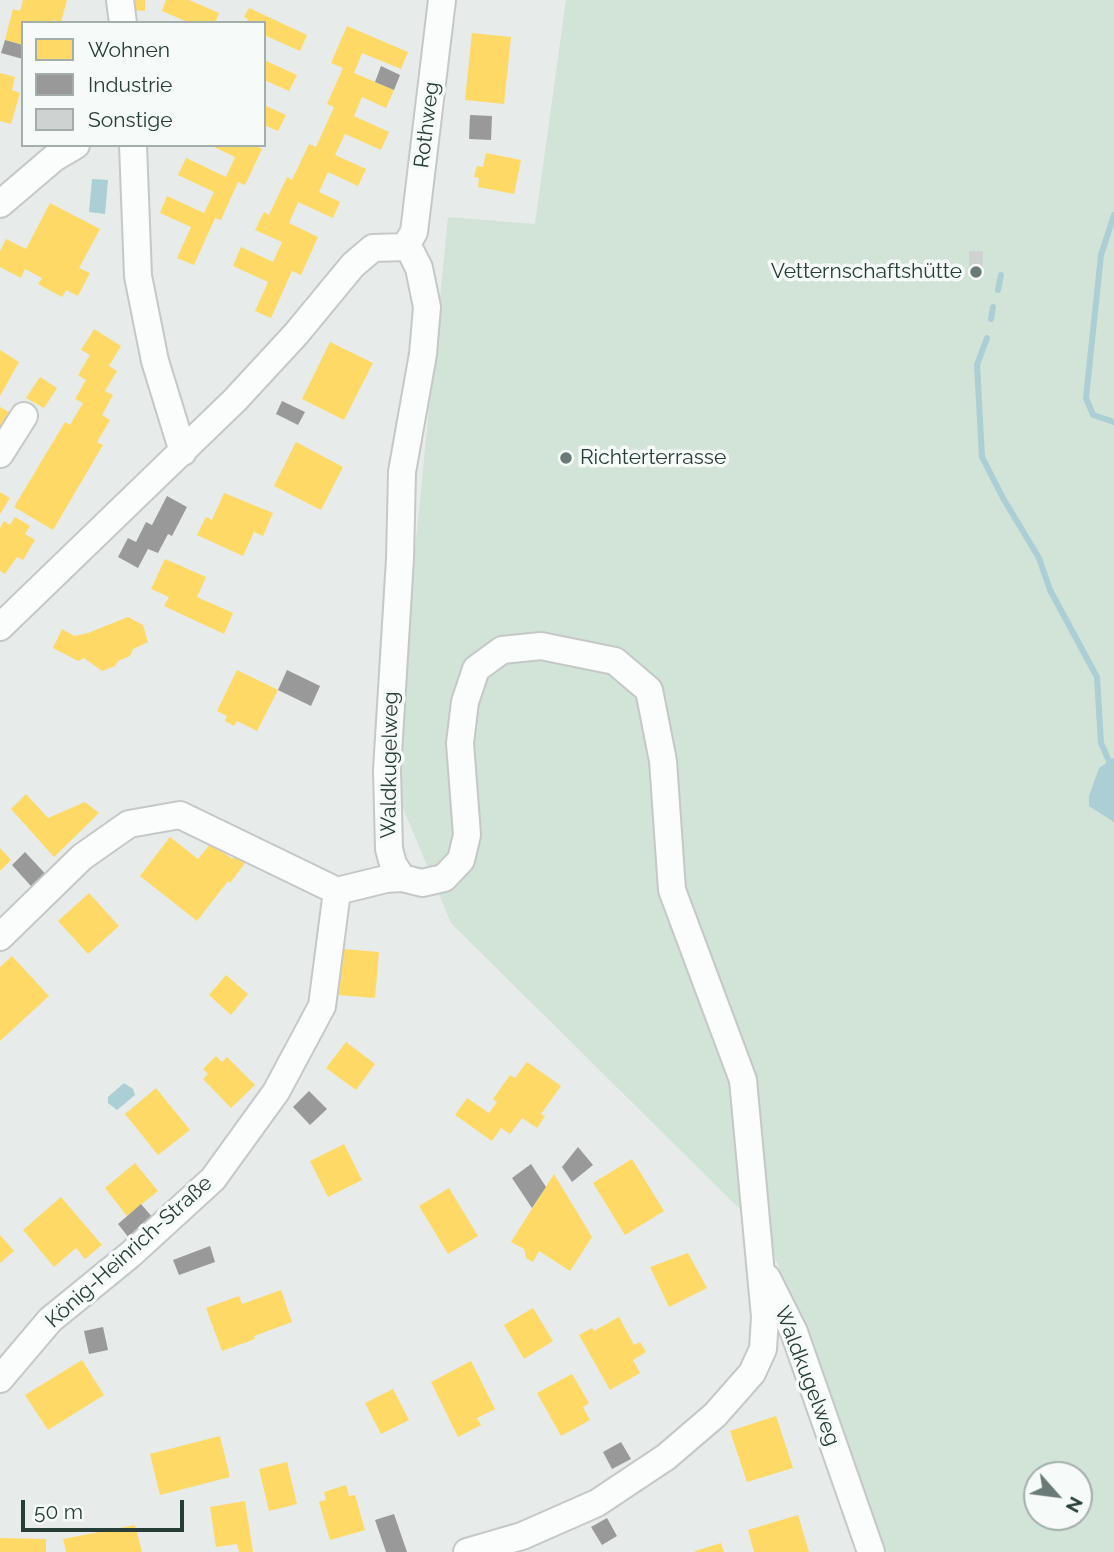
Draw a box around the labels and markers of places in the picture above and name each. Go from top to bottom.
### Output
place label: Vetternschaftshütte [771,259,962,285]
marker: Vetternschaftshütte [968,264,984,280]
place label: Richterterrasse [580,445,726,471]
marker: Richterterrasse [558,450,574,466]

